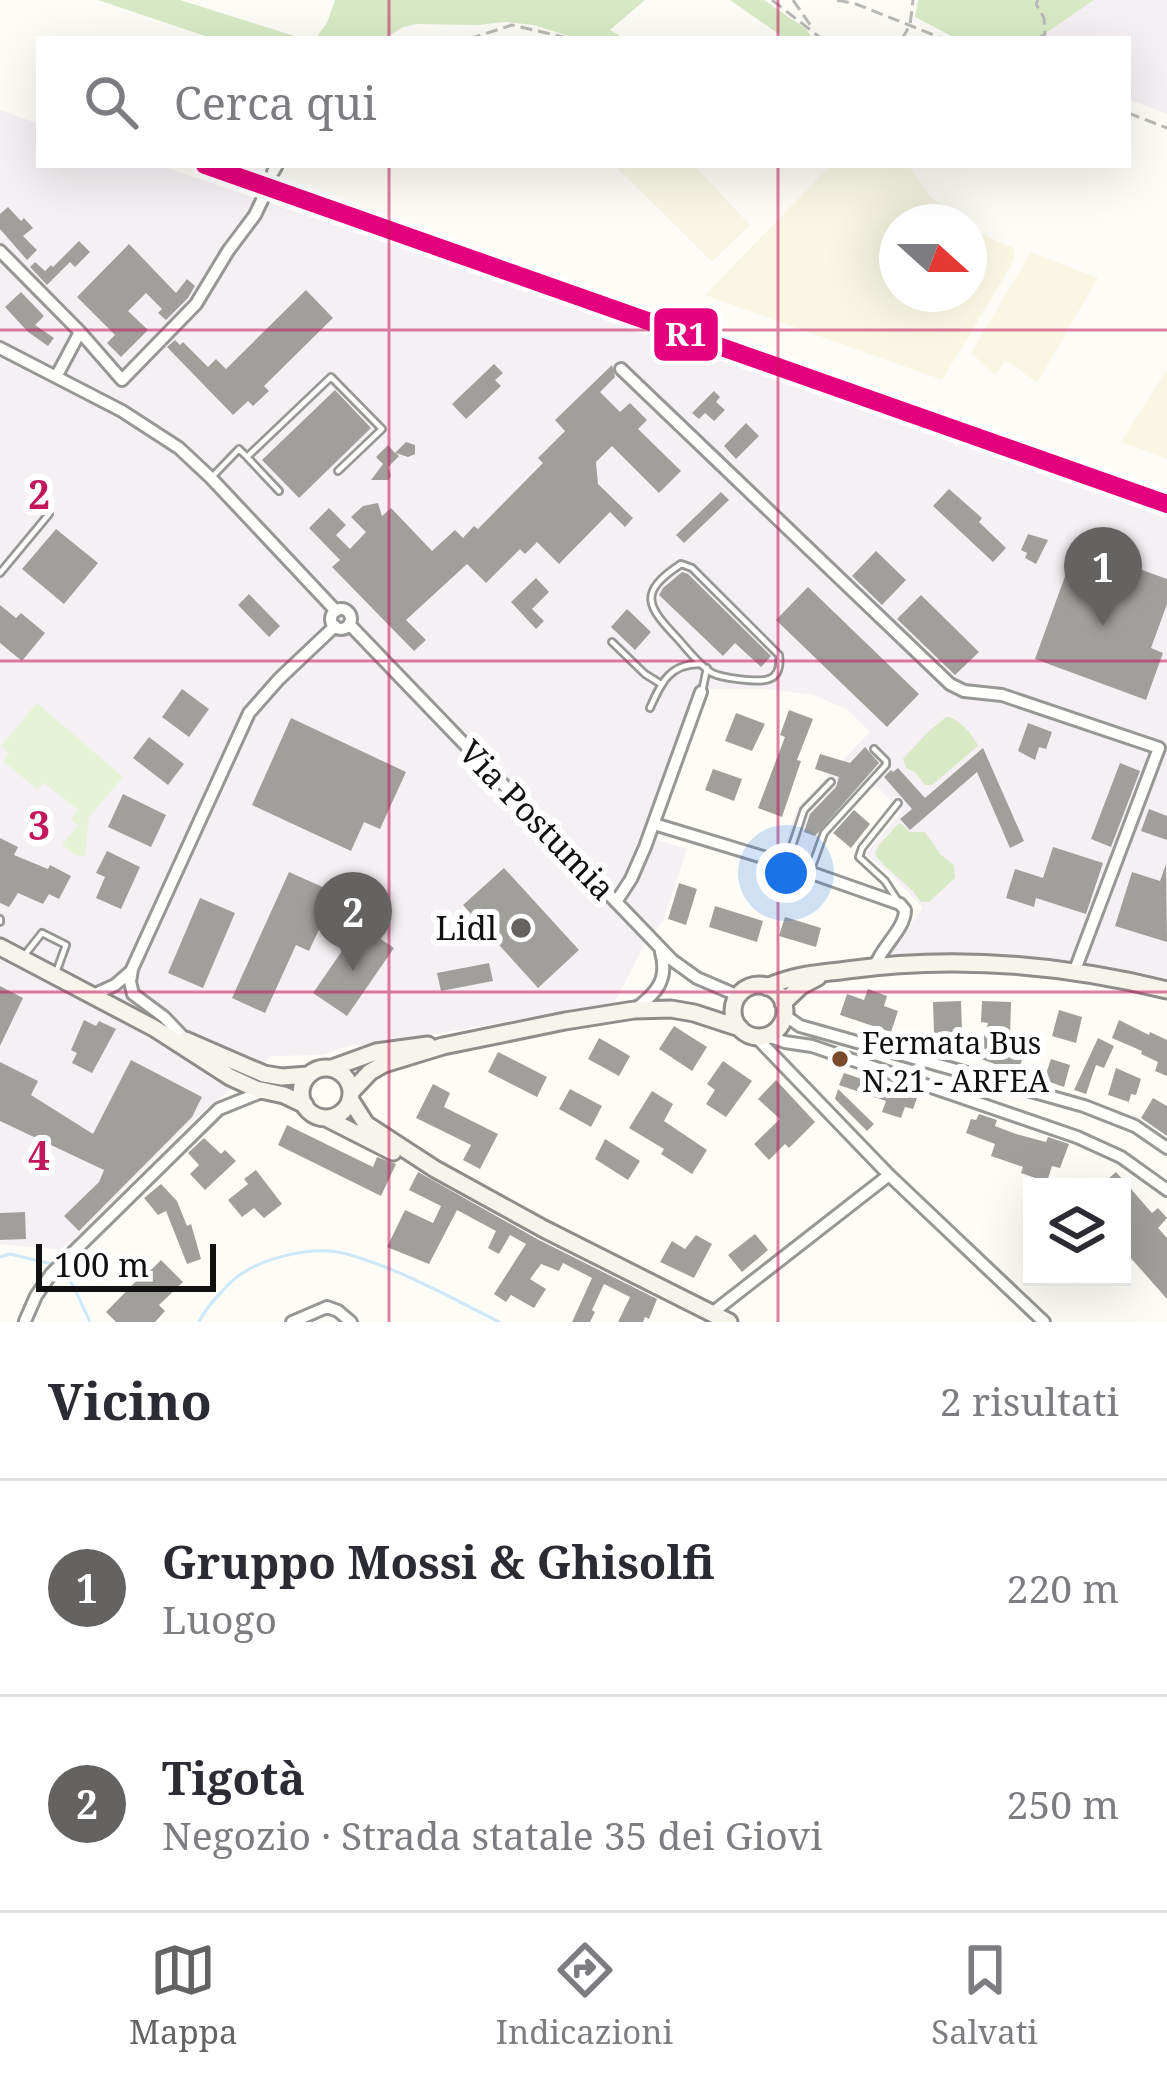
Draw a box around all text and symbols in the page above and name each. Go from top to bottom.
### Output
search box [36,36,1131,168]
icon: search [78,69,144,135]
text: Cerca qui [174,72,377,133]
north arrow [879,204,987,312]
line badge: R1 [652,306,720,363]
text: R1 [665,311,707,356]
text: 2 [28,467,50,520]
pin: 1 [1064,527,1142,626]
street label: Via Postumia [449,730,625,910]
text: 3 [28,798,50,851]
your location [756,843,816,903]
pin: 2 [314,872,392,971]
place label: Lidl [435,905,497,950]
marker: Lidl [508,915,534,941]
place label: Fermata Bus N.21 - ARFEA [862,1022,1050,1101]
marker: Fermata Bus N.21 - ARFEA [829,1048,851,1070]
text: 4 [28,1128,50,1181]
map controls [1023,1178,1131,1286]
button: layers [1023,1178,1131,1286]
scale bar [36,1238,216,1291]
text: 100 m [54,1242,149,1287]
text: Vicino [48,1365,212,1435]
text: 2 risultati [940,1374,1119,1427]
text: Gruppo Mossi & Ghisolfi [162,1531,715,1592]
text: 1 [76,1561,98,1614]
text: 220 m [1007,1561,1119,1614]
text: Luogo [162,1592,277,1645]
text: Tigotà [162,1747,305,1808]
text: 2 [76,1777,98,1830]
text: 250 m [1007,1777,1119,1830]
text: Negozio · Strada statale 35 dei Giovi [162,1808,823,1861]
tab: Mappa [129,1937,238,2054]
tab: Indicazioni [496,1937,673,2054]
tab: Salvati [931,1937,1038,2054]

